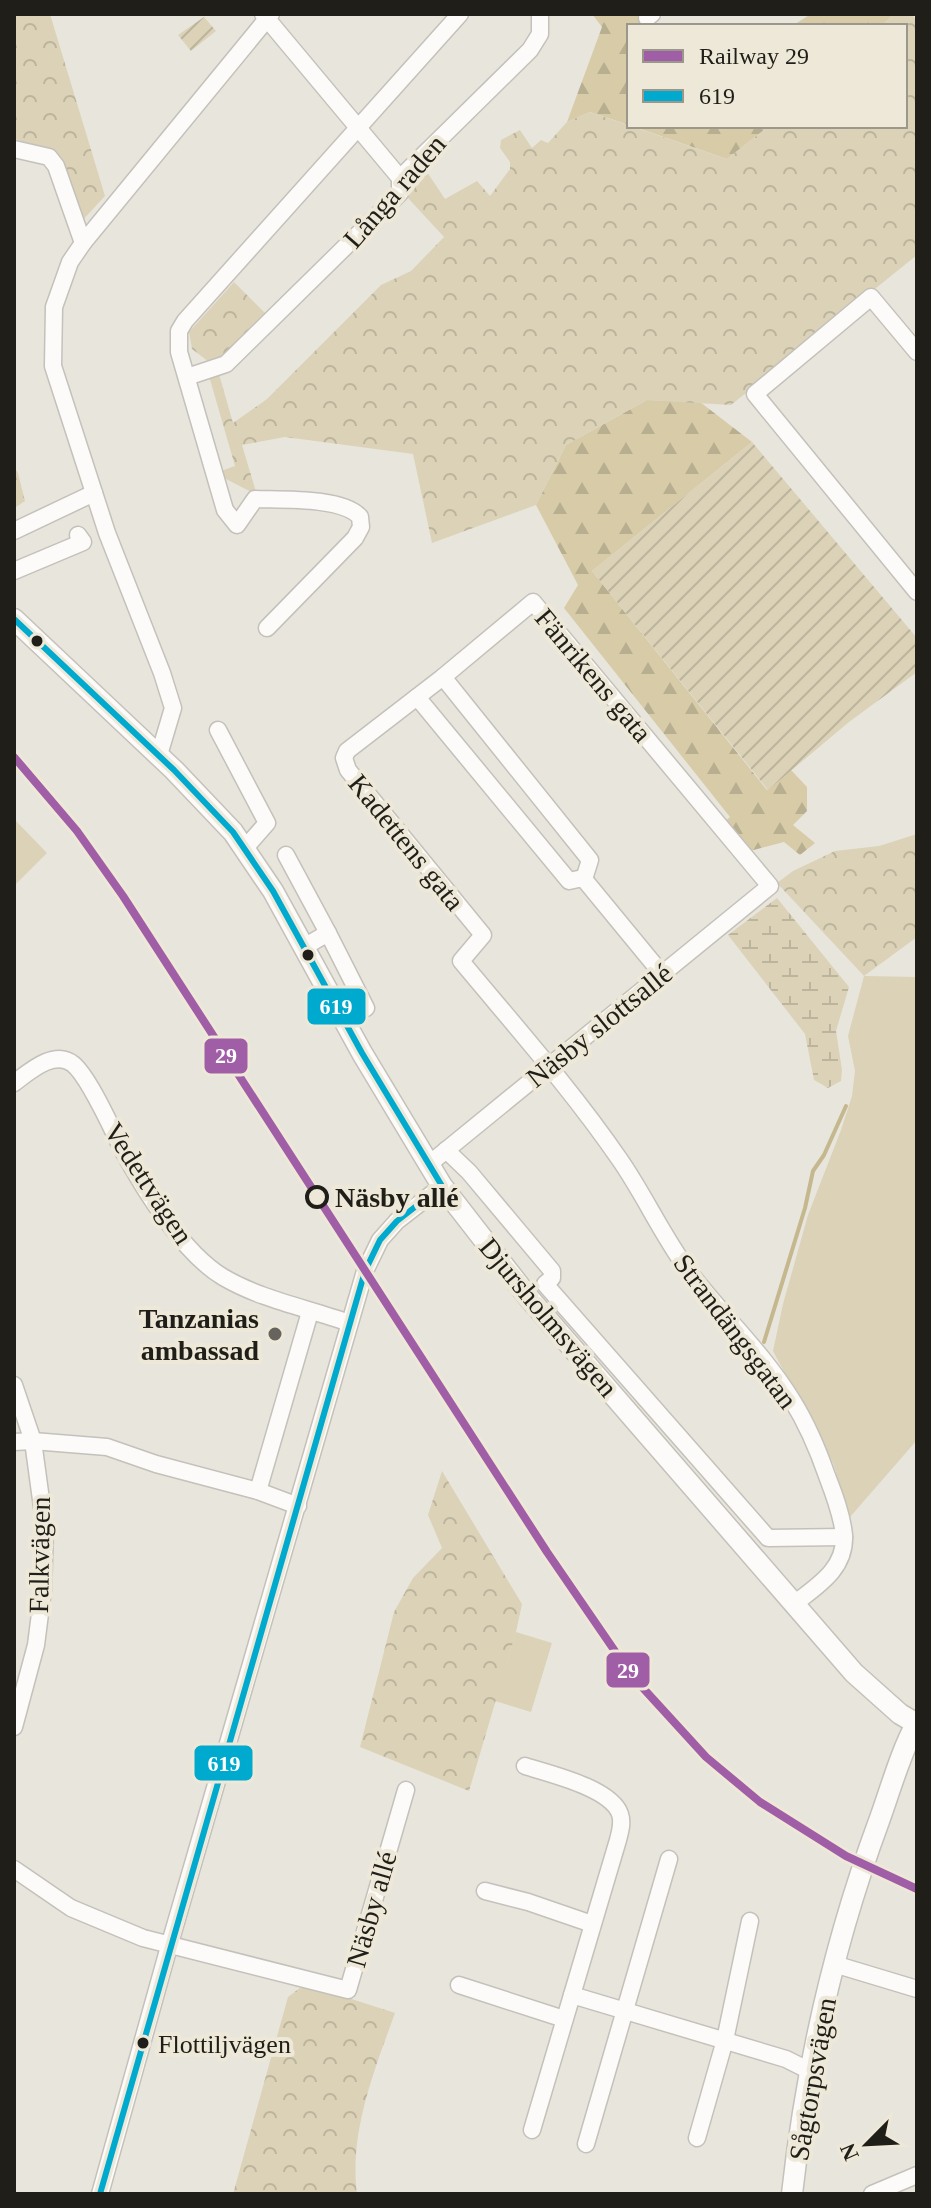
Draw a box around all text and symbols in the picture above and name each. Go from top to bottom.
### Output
legend [627,24,907,128]
text: Railway 29 [699,43,809,69]
text: 619 [699,83,735,109]
street label: Långa raden [337,129,452,254]
street label: Fänrikens gata [529,603,659,749]
unlabelled marker [29,633,45,649]
street label: Kadettens gata [342,768,471,917]
unlabelled marker [300,947,316,963]
street label: Näsby slottsallé [520,957,678,1093]
line badge: 619 [306,987,367,1026]
text: 619 [320,994,353,1019]
line badge: 29 [203,1037,249,1075]
text: 29 [215,1043,237,1068]
street label: Vedettvägen [98,1117,199,1250]
place label: Näsby allé [335,1182,459,1213]
marker: Näsby allé [306,1186,328,1208]
street label: Djursholmsvägen [473,1232,624,1403]
street label: Strandängsgatan [668,1248,804,1415]
place label: Tanzanias ambassad [139,1303,259,1366]
marker: Tanzanias ambassad [266,1325,284,1343]
street label: Falkvägen [23,1496,56,1614]
line badge: 29 [605,1651,651,1689]
text: 29 [617,1658,639,1683]
line badge: 619 [193,1744,254,1782]
text: 619 [208,1751,241,1776]
street label: Näsby allé [340,1848,403,1971]
street label: Sågtorpsvägen [783,1995,842,2163]
place label: Flottiljvägen [158,2030,291,2059]
marker: Flottiljvägen [135,2035,151,2051]
north arrow [827,2104,907,2184]
text: N [834,2139,864,2164]

